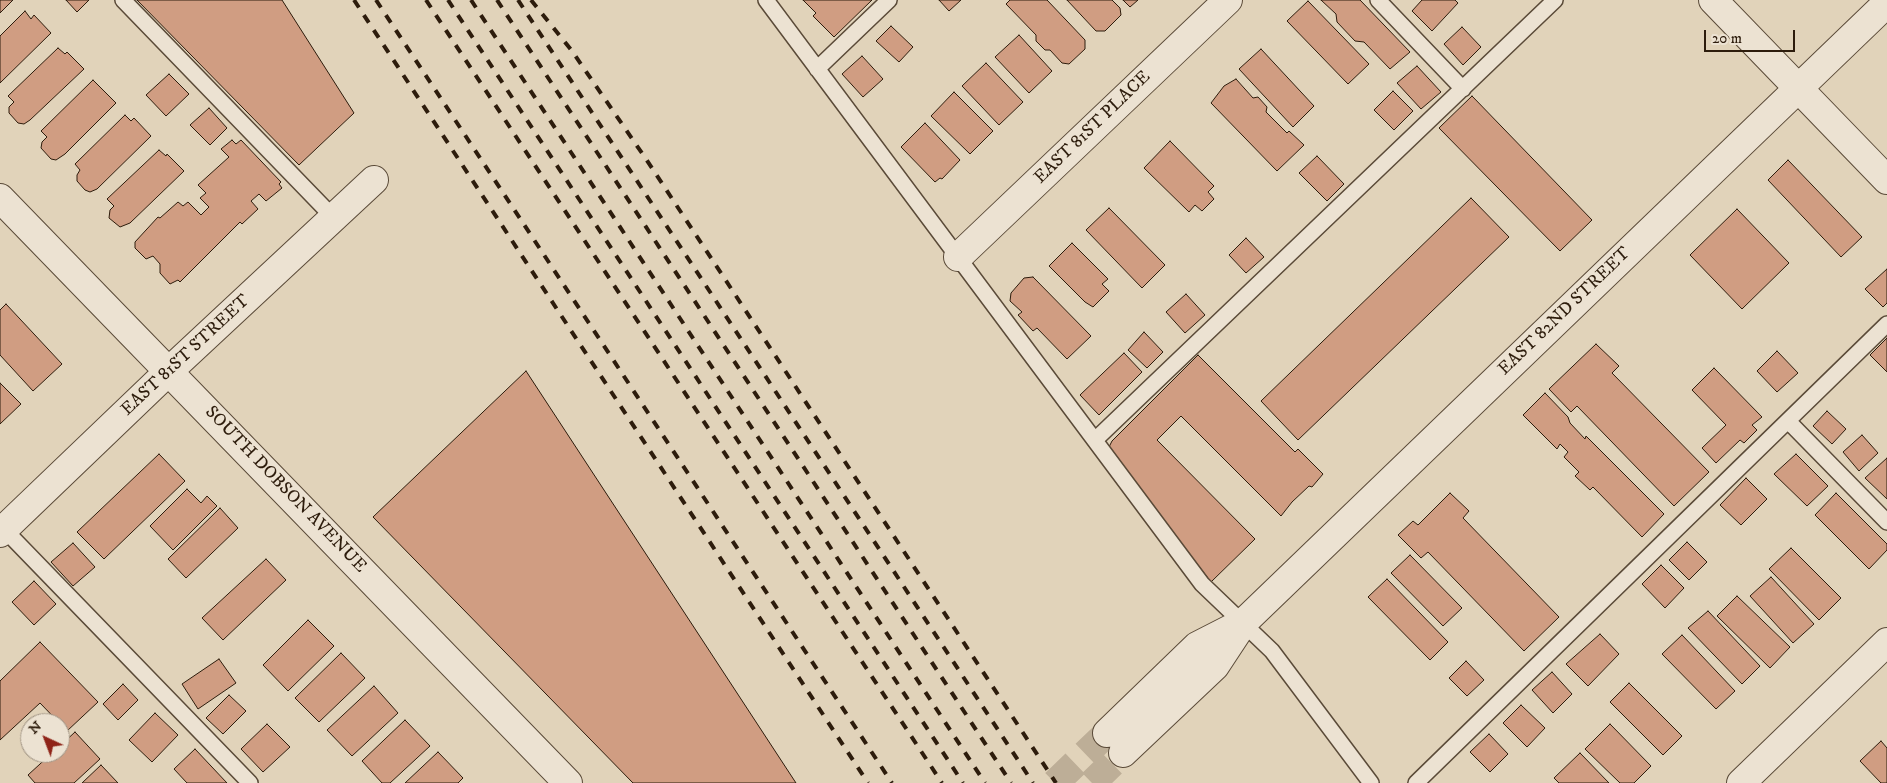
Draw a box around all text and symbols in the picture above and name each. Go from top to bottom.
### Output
scale bar [1707,20,1798,52]
text: 20 m [1712,29,1742,48]
street label: EAST 81ST PLACE [1030,67,1156,189]
street label: EAST 82ND STREET [1494,243,1636,381]
street label: EAST 81ST STREET [117,291,255,421]
street label: SOUTH DOBSON AVENUE [200,402,370,578]
north arrow [20,713,70,763]
text: N [25,717,46,738]

